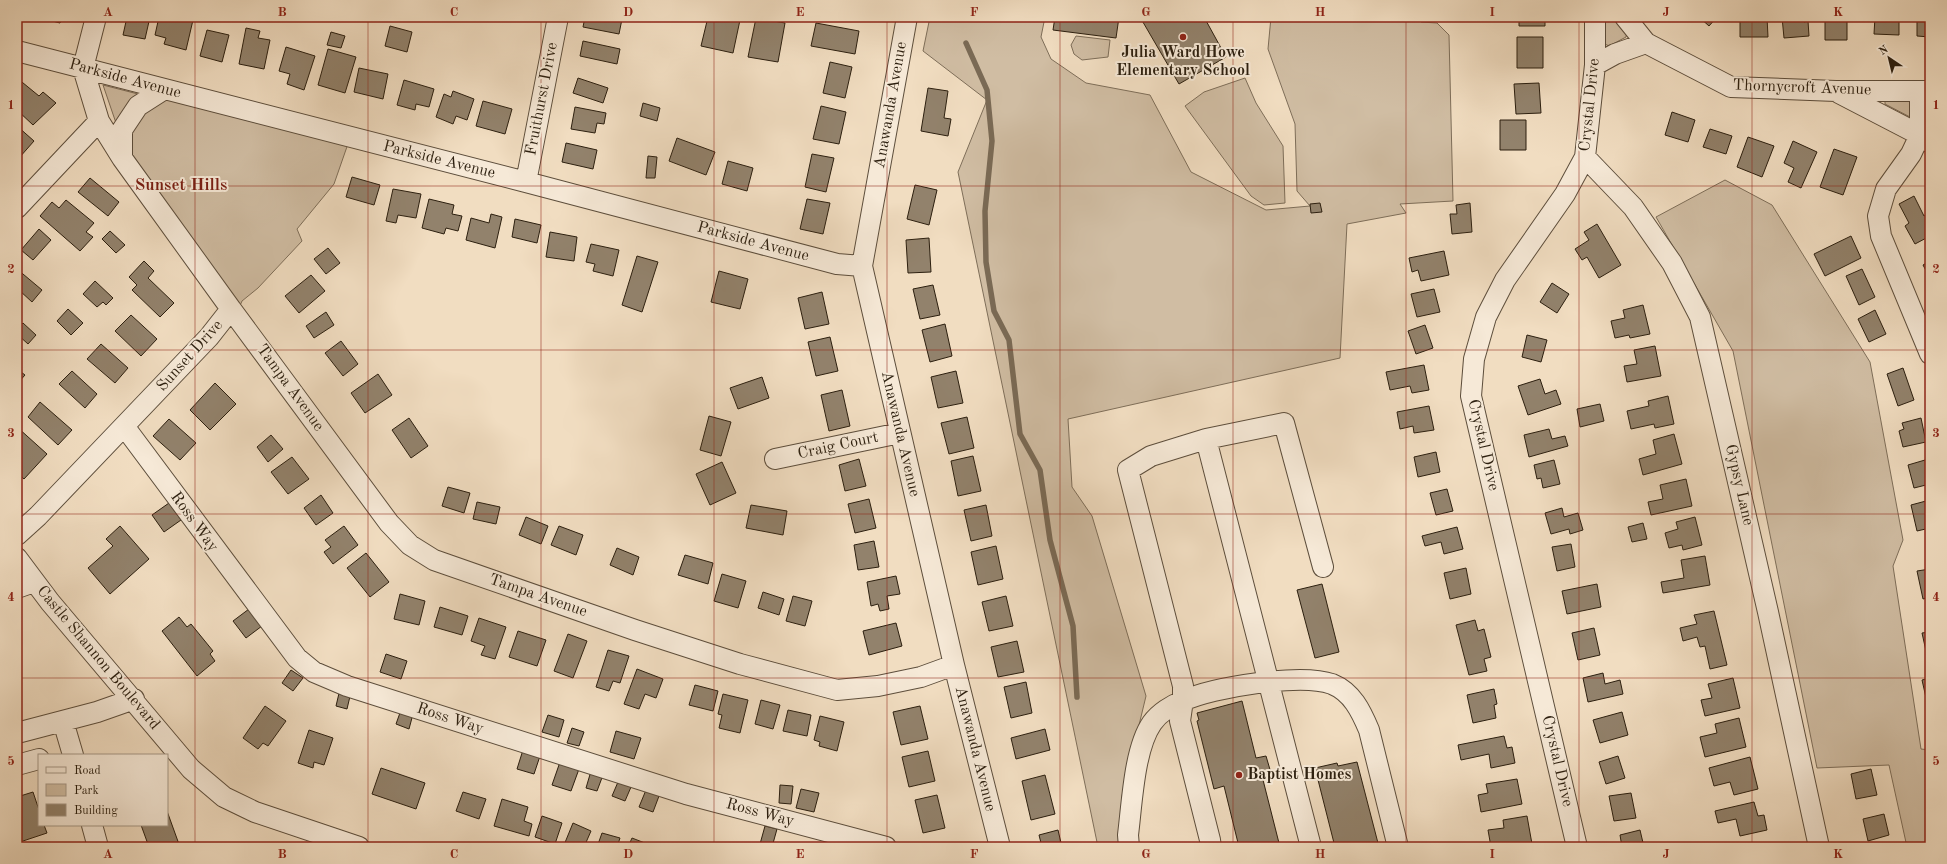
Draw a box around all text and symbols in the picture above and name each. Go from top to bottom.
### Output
text: A [103,6,113,19]
text: B [277,6,287,19]
text: C [450,6,458,19]
text: D [623,6,633,19]
text: E [796,6,805,19]
text: F [970,6,979,19]
text: G [1141,6,1151,19]
text: H [1315,6,1326,19]
text: I [1489,6,1495,19]
text: J [1662,6,1670,19]
text: K [1833,6,1843,19]
marker: Julia Ward Howe Elementary School [1178,32,1188,42]
north arrow [1869,38,1909,78]
street label: Anawanda Avenue [872,40,910,170]
street label: Fruithurst Drive [523,41,561,157]
text: N [1878,44,1891,58]
place label: Julia Ward Howe Elementary School [1116,45,1250,79]
street label: Parkside Avenue [67,56,183,102]
street label: Crystal Drive [1577,58,1603,152]
street label: Thornycroft Avenue [1732,78,1872,98]
text: 1 [7,99,15,112]
text: 1 [1932,99,1940,112]
street label: Parkside Avenue [381,138,497,182]
district label: Sunset Hills [135,177,227,194]
street label: Parkside Avenue [695,219,811,265]
text: 2 [7,263,15,276]
text: 2 [1932,263,1940,276]
street label: Sunset Drive [154,317,226,395]
street label: Tampa Avenue [253,342,327,434]
street label: Anawanda Avenue [878,370,922,498]
street label: Crystal Drive [1465,398,1501,492]
text: 3 [7,427,15,440]
text: 3 [1932,427,1940,440]
street label: Craig Court [796,430,880,462]
street label: Gypsy Lane [1722,443,1756,527]
street label: Ross Way [167,489,221,555]
street label: Tampa Avenue [487,572,589,620]
street label: Castle Shannon Boulevard [33,583,163,733]
text: 4 [7,591,15,604]
text: 4 [1932,591,1940,604]
street label: Anawanda Avenue [952,685,998,813]
street label: Ross Way [414,701,486,738]
street label: Crystal Drive [1539,714,1575,808]
legend [38,754,168,826]
text: 5 [7,755,15,768]
text: 5 [1932,755,1940,768]
text: Road [74,765,101,777]
place label: Baptist Homes [1247,767,1352,783]
marker: Baptist Homes [1234,770,1244,780]
text: Park [74,785,99,797]
street label: Ross Way [724,796,796,830]
text: Building [74,805,118,817]
text: A [103,848,113,861]
text: B [277,848,287,861]
text: C [450,848,458,861]
text: D [623,848,633,861]
text: E [796,848,805,861]
text: F [970,848,979,861]
text: G [1141,848,1151,861]
text: H [1315,848,1326,861]
text: I [1489,848,1495,861]
text: J [1662,848,1670,861]
text: K [1833,848,1843,861]

